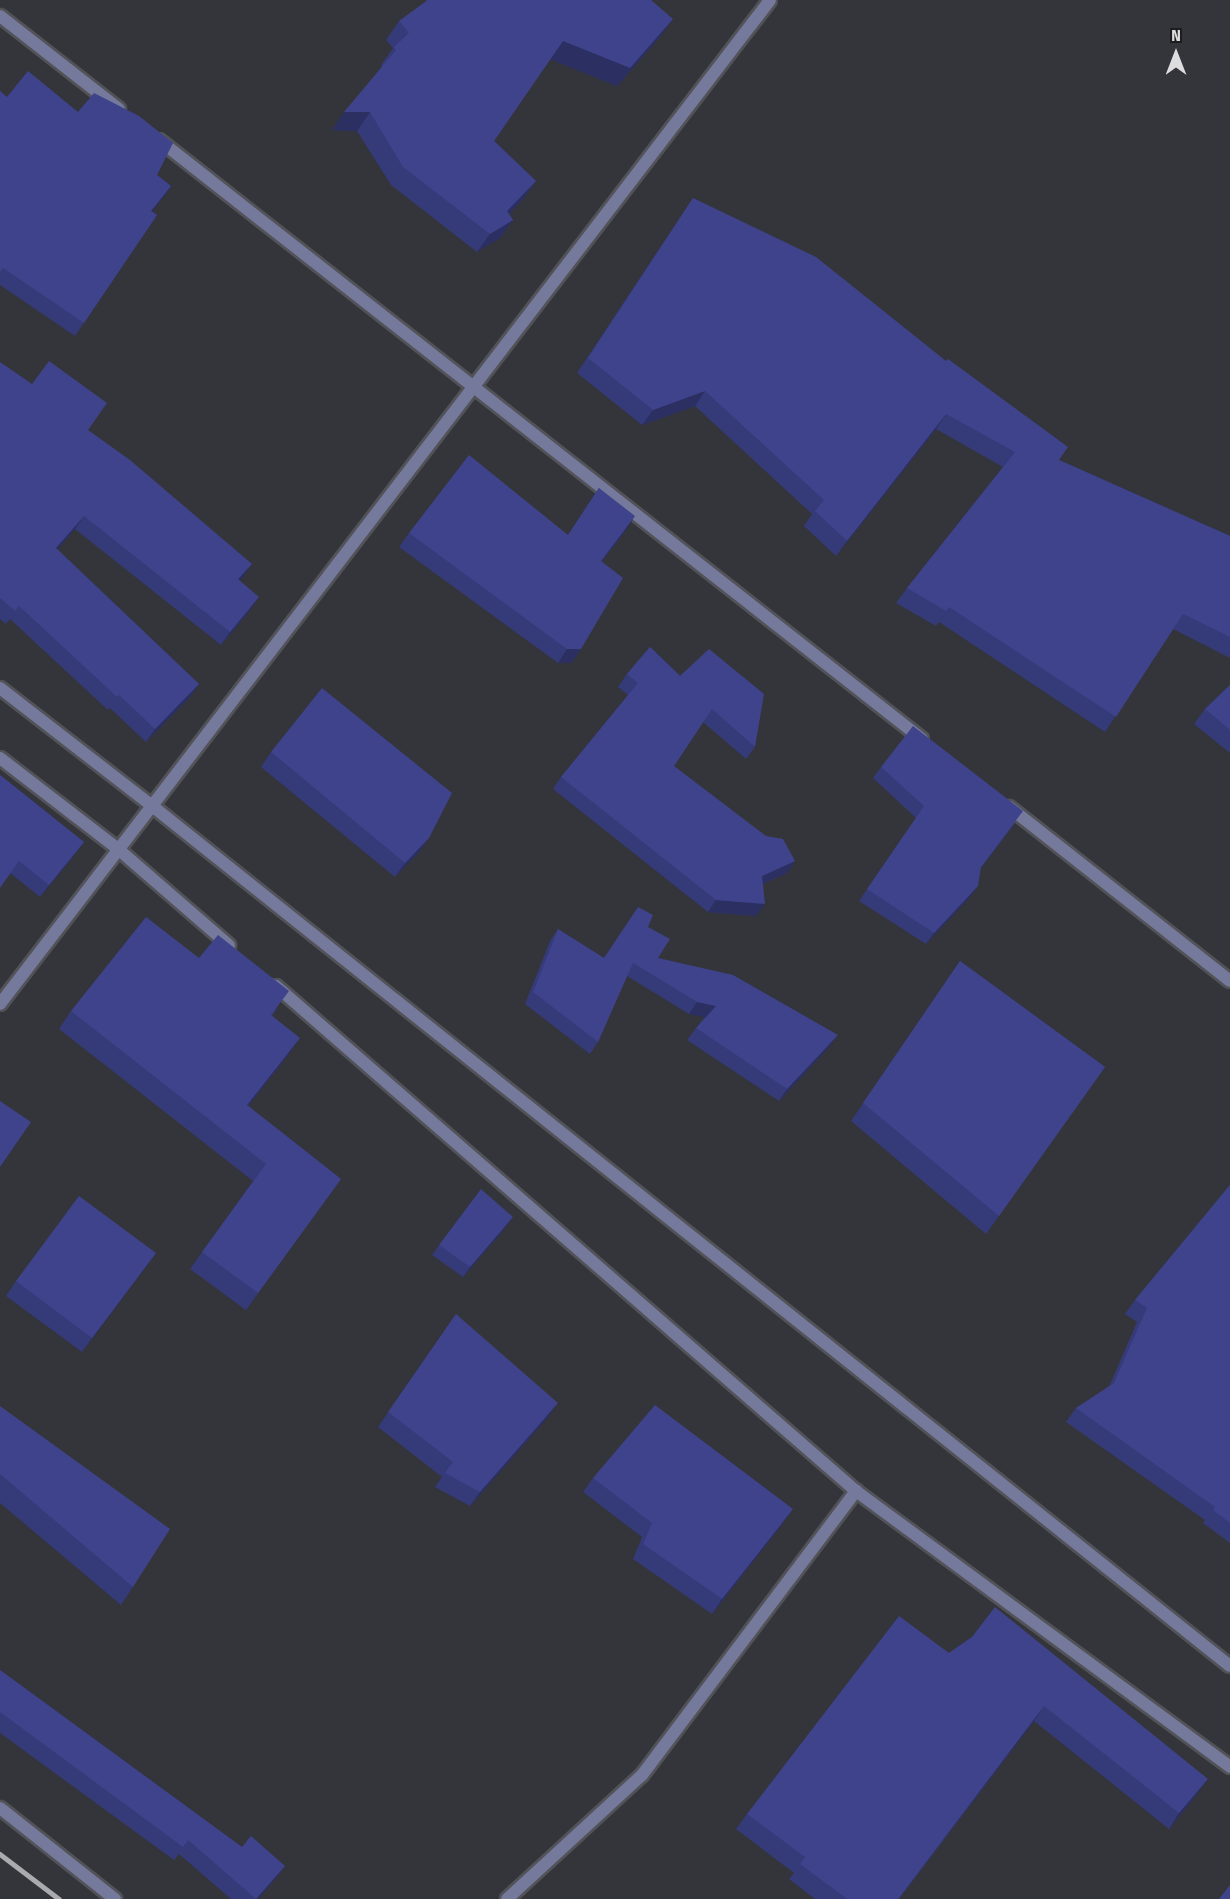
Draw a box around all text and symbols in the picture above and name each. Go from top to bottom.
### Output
north arrow [1146,24,1206,84]
text: N [1171,26,1181,45]

